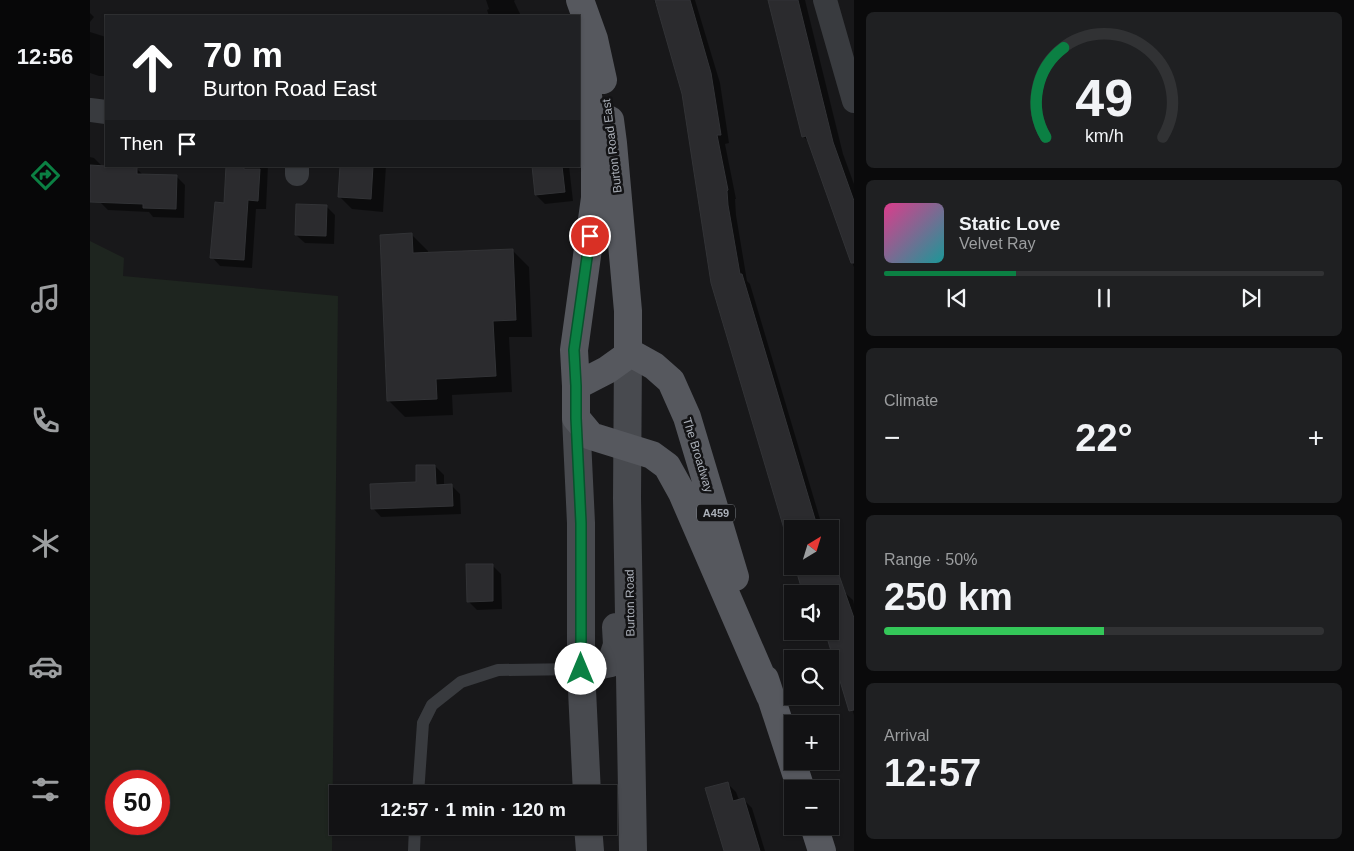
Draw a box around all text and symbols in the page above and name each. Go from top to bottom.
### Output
icon: ahead [120,35,185,100]
text: 70 m [203,35,283,74]
text: 12:56 [17,44,73,69]
text: 49 [1075,69,1133,127]
text: Burton Road East [203,76,377,101]
street label: Burton Road East [599,97,625,194]
text: km/h [1085,126,1123,146]
icon: arrive [173,130,201,158]
text: Then [120,133,163,154]
icon: directions [28,158,63,193]
text: Static Love [959,213,1060,234]
pin [569,215,611,257]
icon: arrive [576,222,604,250]
text: Velvet Ray [959,235,1035,252]
icon: music [28,281,63,316]
icon: previous [943,284,971,312]
icon: pause [1090,284,1118,312]
icon: next [1237,284,1265,312]
text: Climate [884,392,938,409]
icon: phone [28,403,63,438]
street label: The Broadway [680,416,716,494]
text: 22° [1075,417,1133,459]
text: − [884,422,900,453]
text: + [1308,422,1324,453]
road number: A459 [697,504,735,522]
north arrow [784,520,839,575]
map controls [784,520,839,835]
icon: climate [28,526,63,561]
text: Range · 50% [884,551,977,568]
street label: Burton Road [622,569,638,637]
text: 250 km [884,576,1013,618]
button: sound [784,585,839,640]
position arrow [554,642,606,694]
icon: car [28,649,63,684]
button: search [784,650,839,705]
button: + [784,715,839,770]
text: Arrival [884,727,929,744]
text: 12:57 [884,752,981,794]
speed limit sign: 50 [105,770,170,835]
icon: filters [28,772,63,807]
button: − [784,780,839,835]
text: 12:57 · 1 min · 120 m [380,799,566,820]

